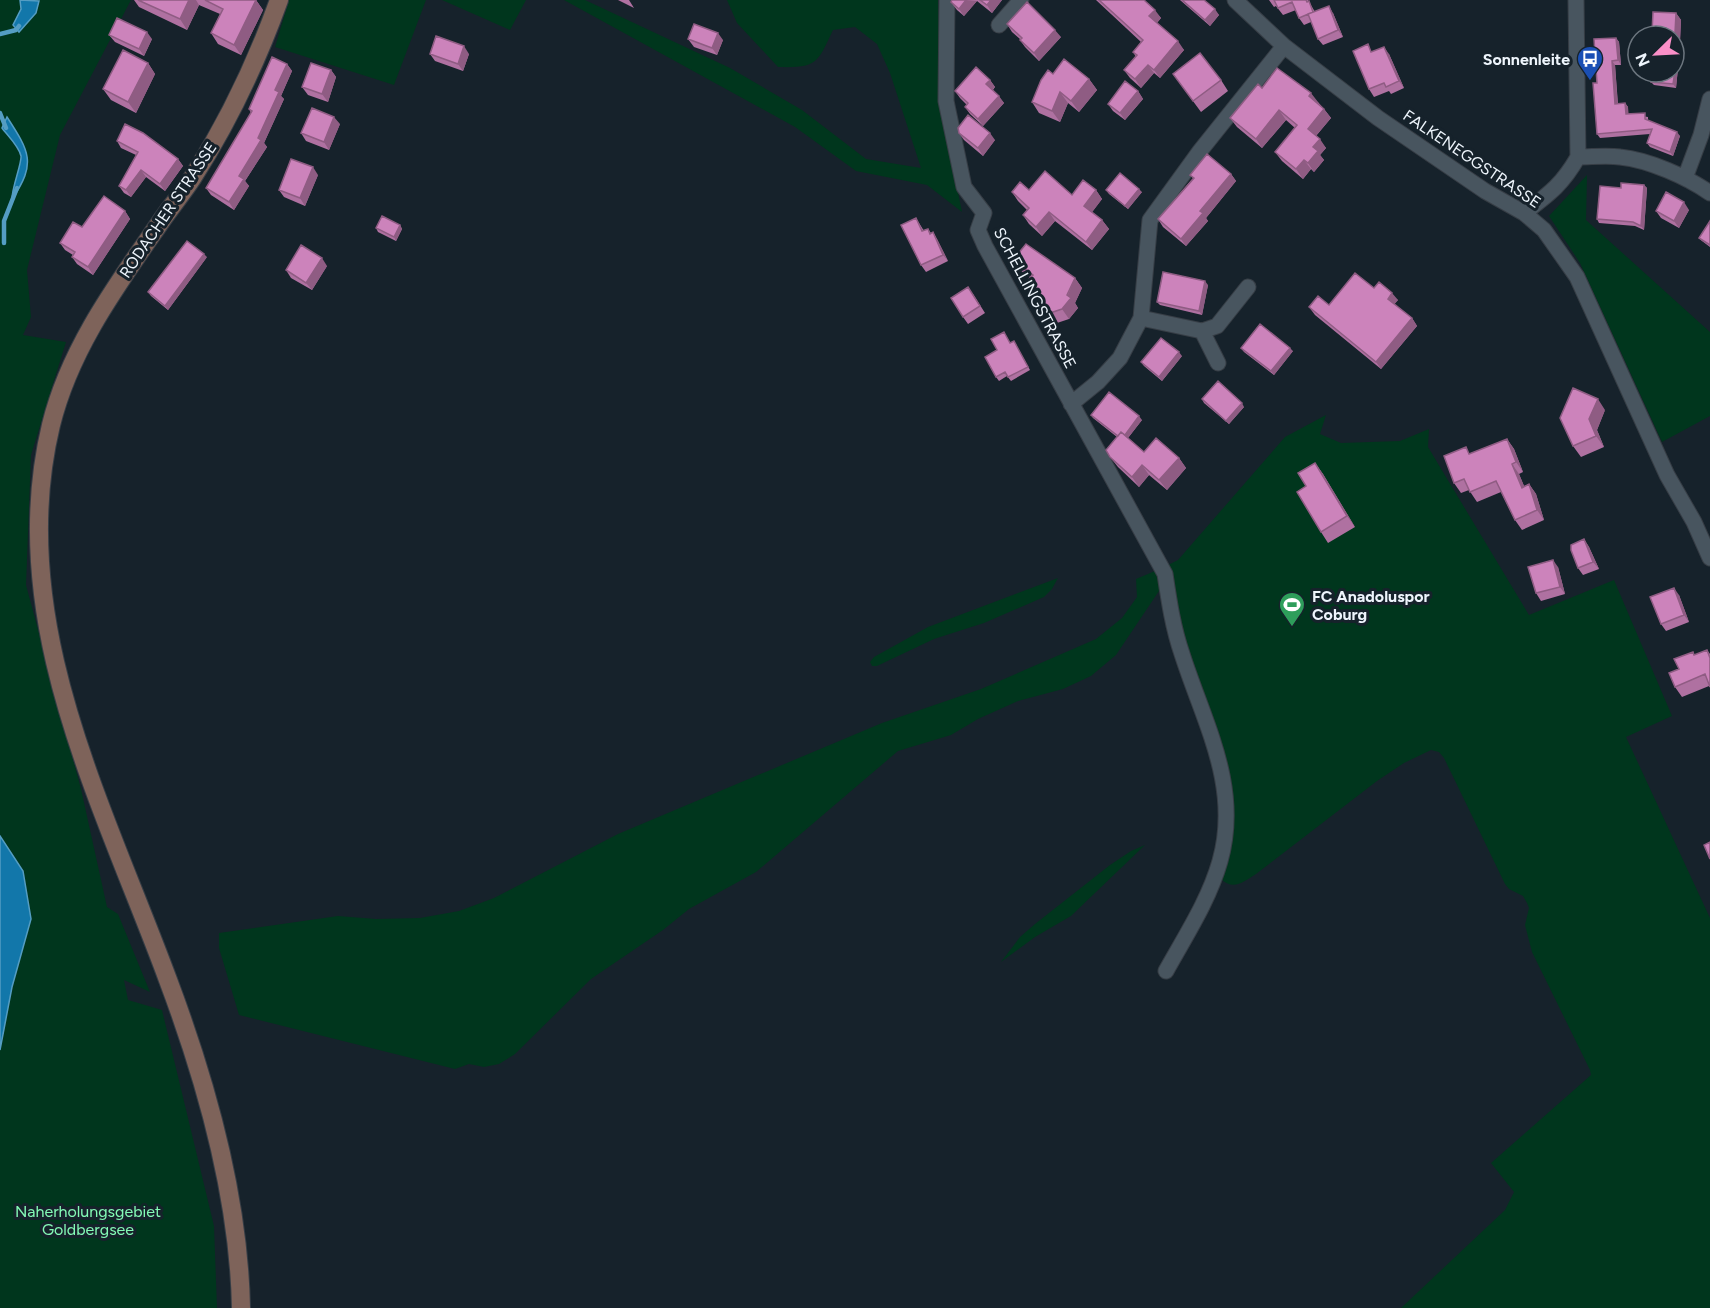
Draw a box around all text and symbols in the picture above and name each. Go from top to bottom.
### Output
north arrow [1626,24,1686,84]
bus stop icon: Sonnenleite [1575,44,1605,82]
place label: Sonnenleite [1483,50,1570,69]
text: N [1632,50,1654,69]
street label: FALKENEGGSTRASSE [1400,106,1544,212]
street label: RODACHER STRASSE [116,139,220,281]
street label: SCHELLINGSTRASSE [990,224,1080,372]
place label: FC Anadoluspor Coburg [1312,587,1430,624]
sports icon: FC Anadoluspor Coburg [1277,590,1307,628]
park label: Naherholungsgebiet Goldbergsee [15,1202,161,1239]

